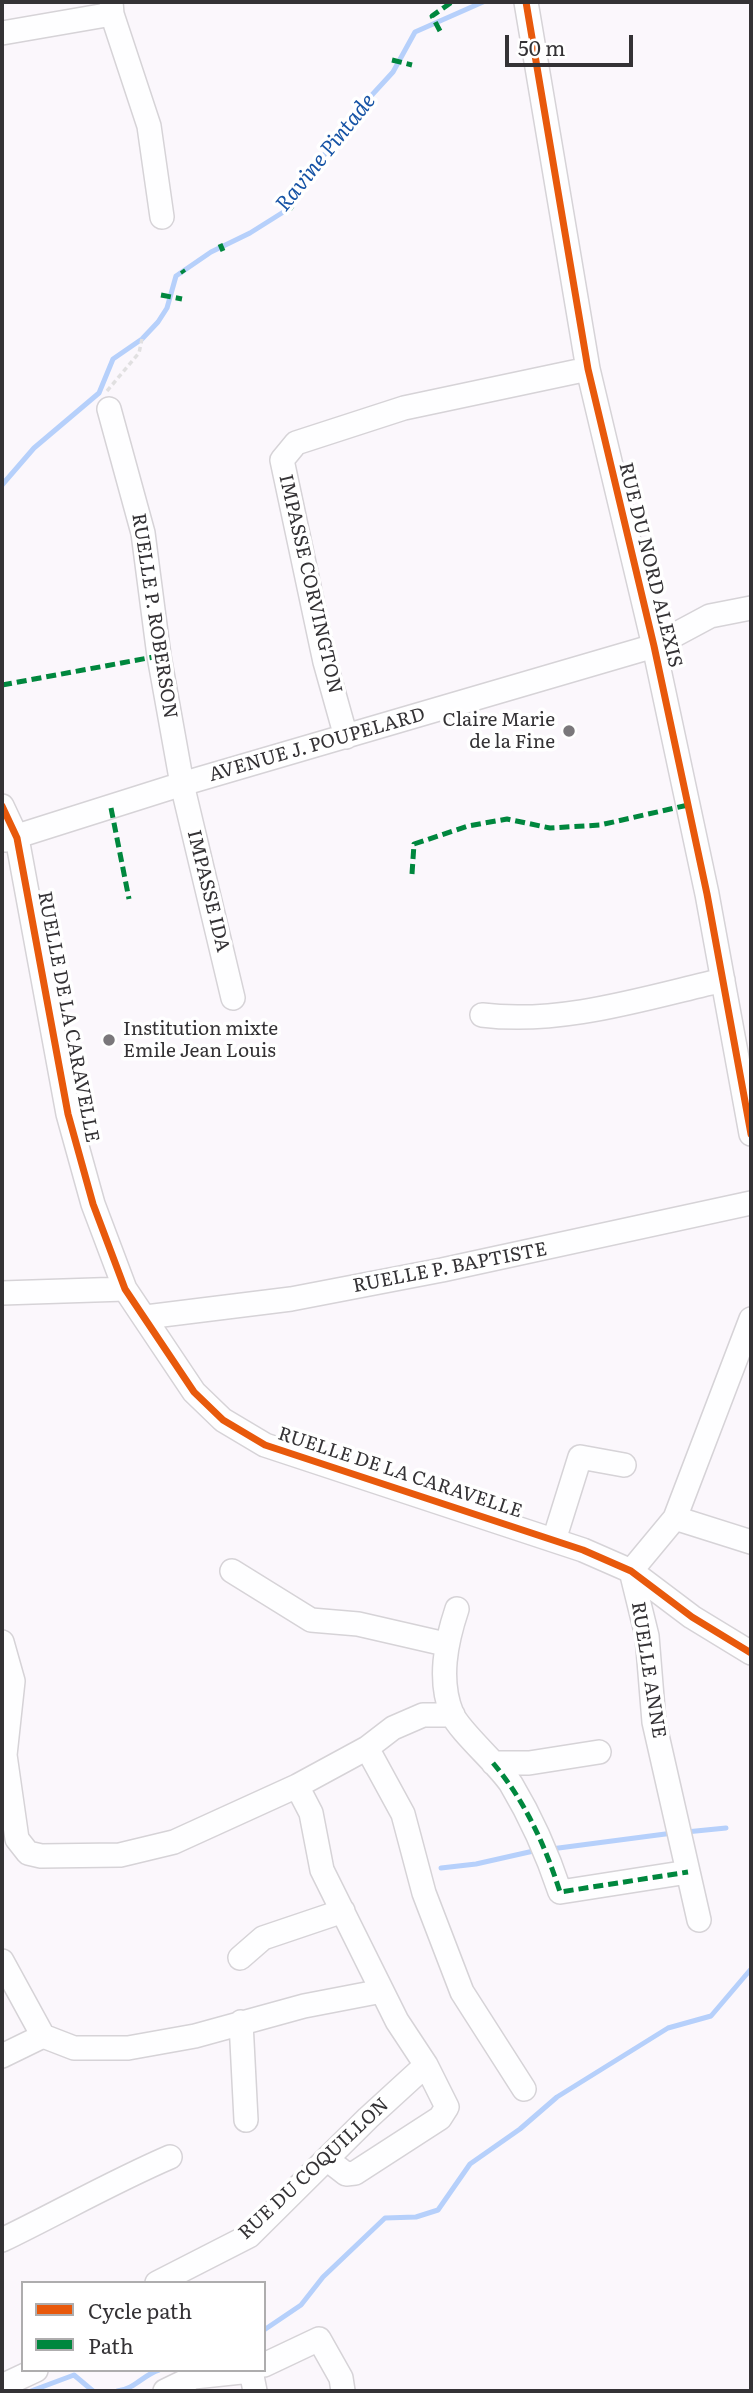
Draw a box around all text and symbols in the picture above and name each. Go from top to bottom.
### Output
scale bar [508,21,636,65]
text: 50 m [518,31,565,62]
water label: Ravine Pintade [271,89,381,217]
street label: RUE DU NORD ALEXIS [613,460,687,670]
street label: IMPASSE CORVINGTON [274,472,346,696]
street label: RUELLE P. ROBERSON [126,512,182,720]
street label: AVENUE J. POUPELARD [206,703,428,787]
place label: Claire Marie de la Fine [443,709,555,753]
marker: Claire Marie de la Fine [561,723,577,739]
street label: IMPASSE IDA [182,828,234,954]
street label: RUELLE DE LA CARAVELLE [32,889,104,1145]
place label: Institution mixte Emile Jean Louis [123,1018,278,1062]
marker: Institution mixte Emile Jean Louis [101,1032,117,1048]
street label: RUELLE P. BAPTISTE [351,1238,549,1298]
street label: RUELLE DE LA CARAVELLE [275,1423,525,1523]
street label: RUELLE ANNE [626,1600,670,1740]
street label: RUE DU COQUILLON [234,2093,394,2245]
legend [21,2281,266,2372]
text: Cycle path [88,2294,192,2325]
text: Path [88,2329,134,2360]

